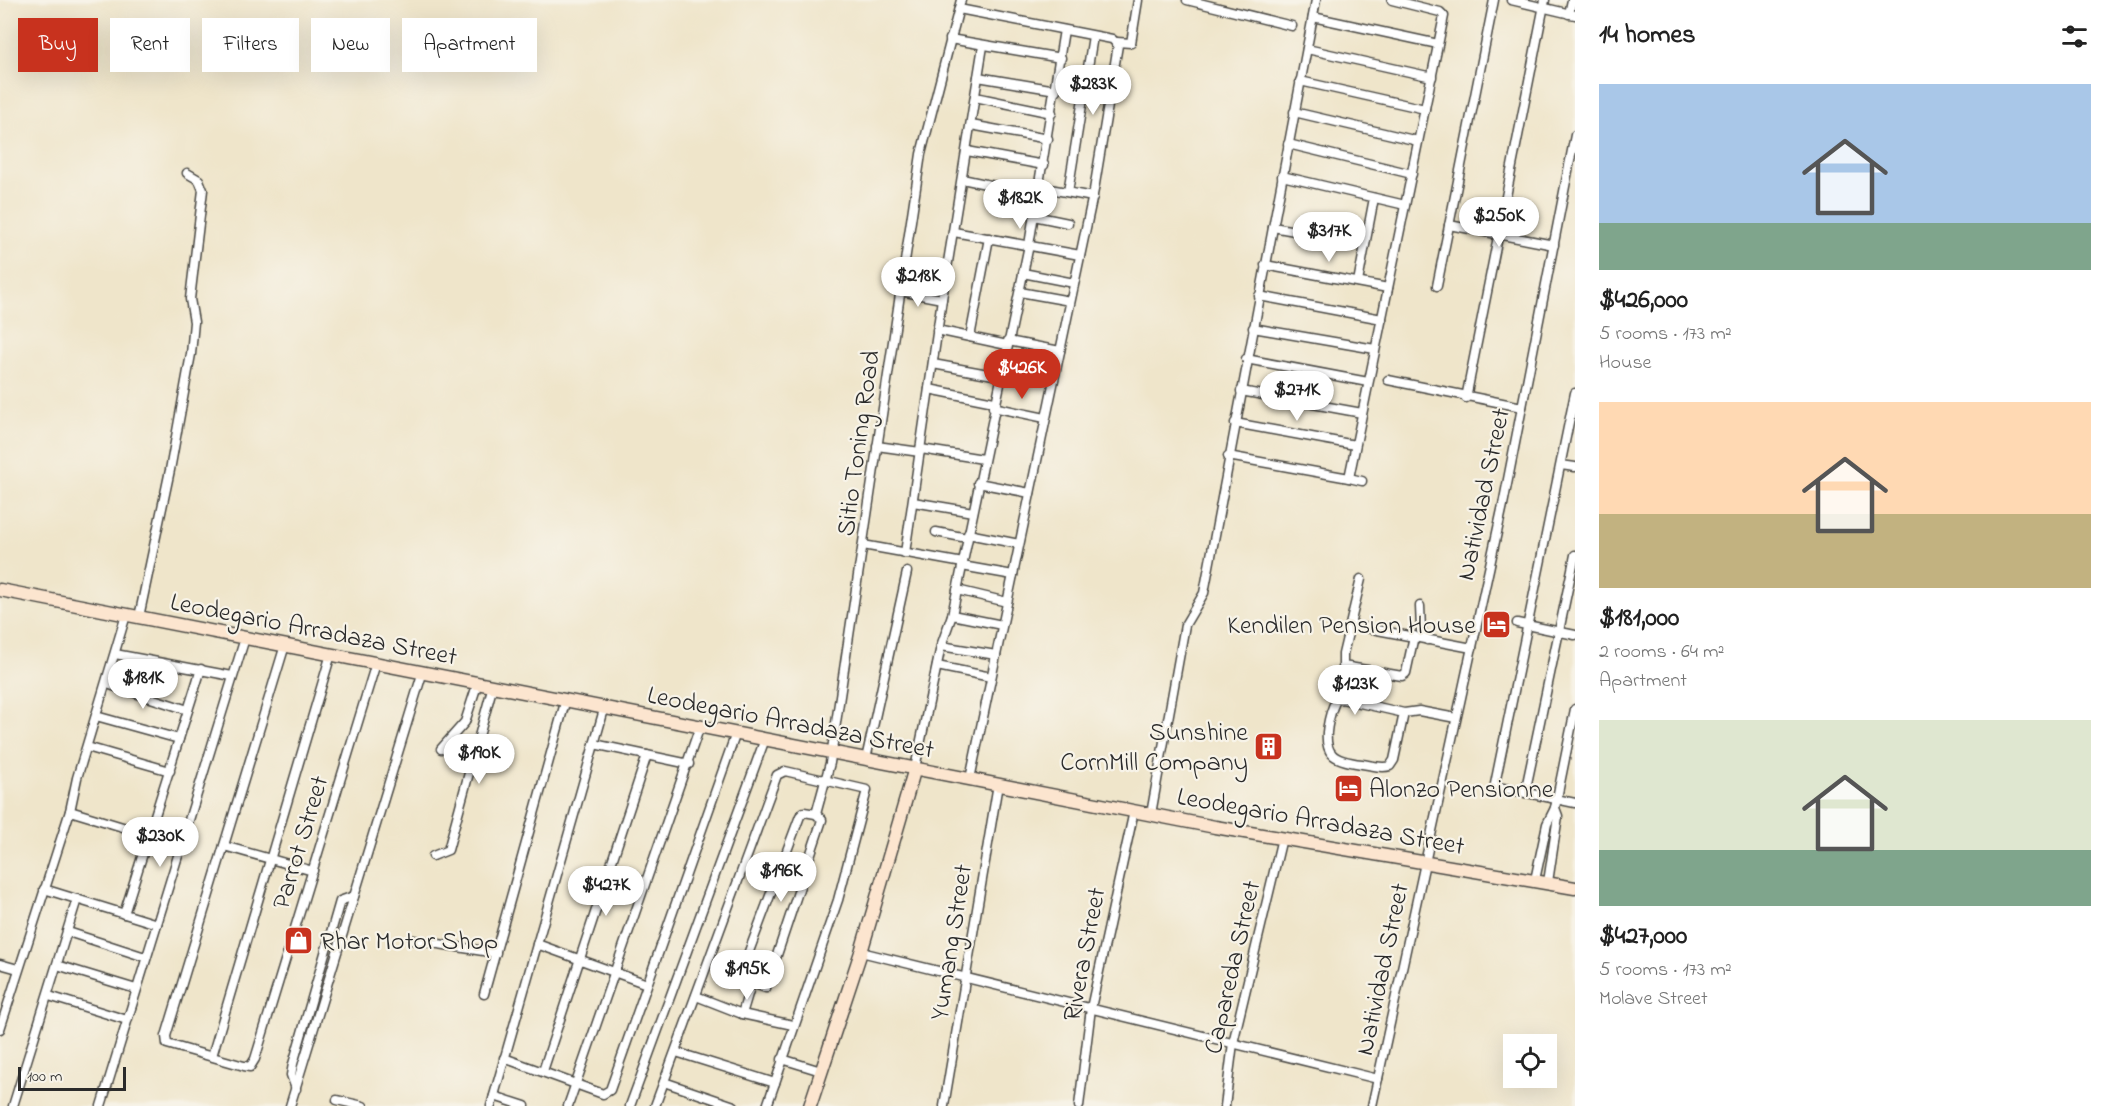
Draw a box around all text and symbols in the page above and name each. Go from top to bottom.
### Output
text: 14 homes [1599,17,1695,55]
chip: Buy [18,18,98,72]
chip: Rent [110,18,190,72]
chip: Filters [202,18,299,72]
chip: New [311,18,390,72]
chip: Apartment [402,18,537,72]
icon: filters [2058,20,2091,53]
pin: $283K [1051,65,1135,116]
text: $283K [1069,70,1117,99]
icon: home [1791,123,1899,231]
pin: $182K [978,179,1062,230]
text: $182K [997,184,1043,213]
pin: $250K [1457,197,1541,248]
text: $250K [1473,202,1525,231]
pin: $317K [1287,212,1371,263]
text: $317K [1307,217,1351,246]
pin: $218K [876,257,960,308]
text: $218K [895,262,941,291]
text: $426,000 [1599,282,1688,320]
text: 5 rooms · 173 m² [1599,320,1732,349]
street label: Sitio Toning Road [828,348,892,539]
pin: $426K [980,349,1064,400]
text: House [1599,349,1652,378]
text: $426K [998,354,1046,383]
pin: $271K [1255,371,1339,422]
text: $271K [1274,376,1320,405]
street label: Natividad Street [1448,405,1522,584]
icon: home [1791,441,1899,549]
street label: Leodegario Arradaza Street [167,584,460,677]
text: $181,000 [1599,600,1679,638]
place label: Kendilen Pension House [1227,608,1476,646]
hotel icon: Kendilen Pension House [1481,608,1513,640]
text: 2 rooms · 64 m² [1599,638,1724,667]
pin: $181K [101,659,185,710]
text: $181K [122,664,164,693]
pin: $123K [1313,665,1397,716]
text: Apartment [1599,667,1687,696]
text: $123K [1332,670,1378,699]
street label: Leodegario Arradaza Street [644,677,937,770]
place label: Sunshine CornMill Company [1060,715,1248,783]
building icon: Sunshine CornMill Company [1253,730,1285,762]
pin: $190K [437,734,521,785]
text: $190K [458,739,500,768]
icon: home [1791,759,1899,867]
street label: Parrot Street [264,771,340,914]
hotel icon: Alonzo Pensionne [1332,772,1364,804]
place label: Alonzo Pensionne [1369,772,1554,810]
street label: Leodegario Arradaza Street [1174,779,1467,867]
pin: $230K [118,817,202,868]
text: $230K [136,822,184,851]
pin: $196K [739,852,823,903]
text: $196K [760,857,802,886]
street label: Yumang Street [922,861,984,1023]
pin: $427K [564,866,648,917]
text: $427K [582,871,630,900]
street label: Capareda Street [1196,877,1272,1058]
street label: Natividad Street [1347,880,1421,1059]
street label: Rivera Street [1054,884,1118,1025]
text: $427,000 [1599,918,1687,956]
shop icon: Rhar Motor Shop [283,924,315,956]
place label: Rhar Motor Shop [320,924,498,962]
pin: $195K [705,950,789,1001]
text: $195K [724,955,770,984]
text: 5 rooms · 173 m² [1599,956,1732,985]
text: Molave Street [1599,985,1708,1014]
map controls [1503,1034,1557,1088]
button: locate [1503,1034,1557,1088]
scale bar [18,1064,126,1092]
text: 100 m [27,1065,62,1089]

